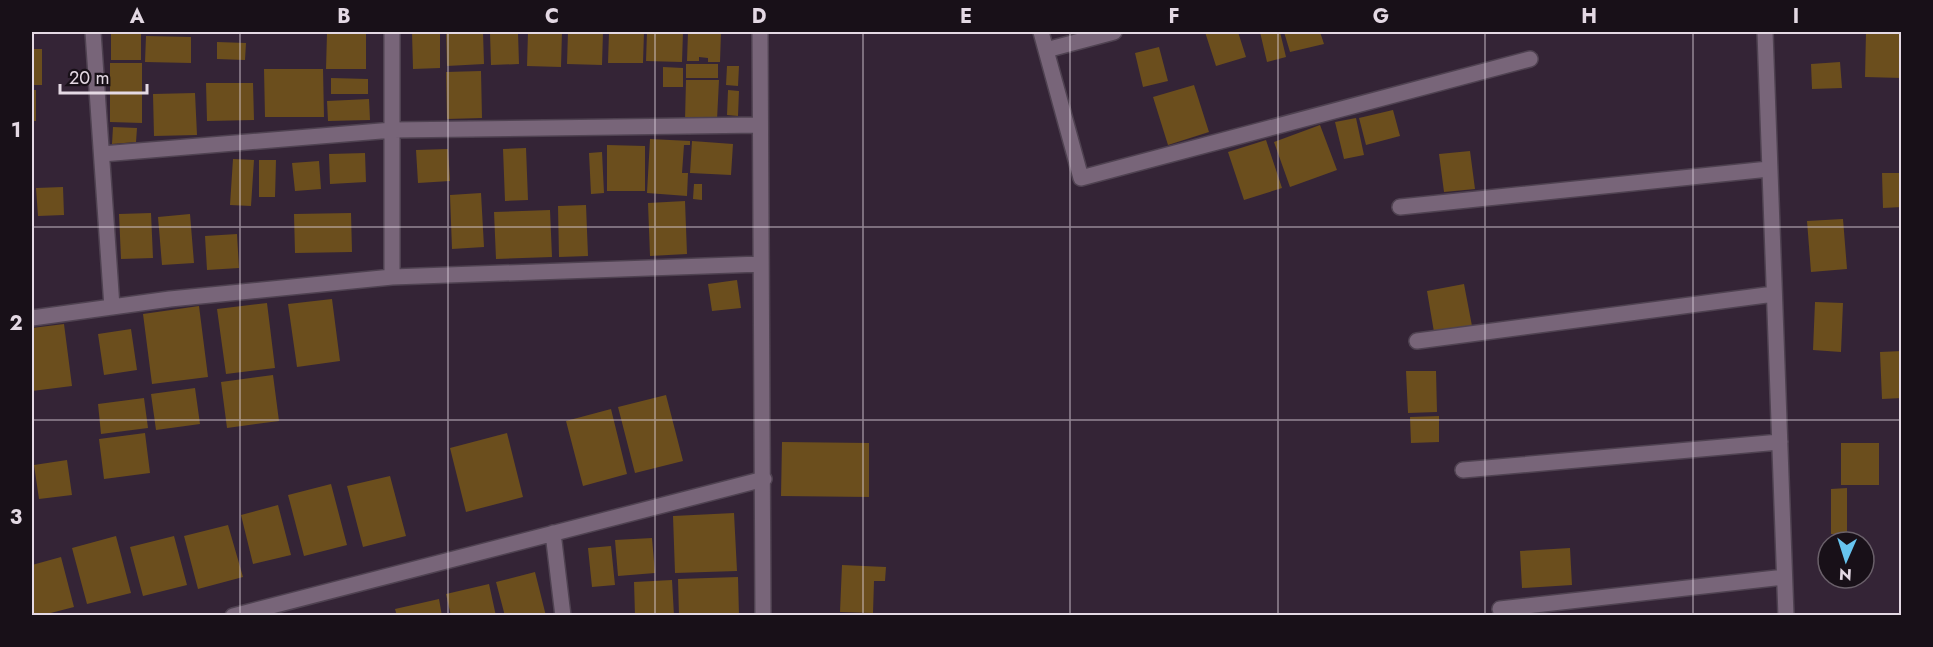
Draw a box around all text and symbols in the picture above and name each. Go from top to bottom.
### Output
text: A [129,2,145,31]
text: B [337,2,351,31]
text: C [545,2,559,31]
text: D [752,2,766,31]
text: E [960,2,972,31]
text: F [1168,2,1180,31]
text: G [1373,2,1389,31]
text: H [1581,2,1597,31]
text: I [1793,2,1799,31]
scale bar [60,57,147,95]
text: 20 m [69,65,109,91]
text: 1 [11,116,21,145]
text: 2 [9,309,23,338]
text: 3 [10,503,22,532]
north arrow [1816,530,1876,590]
text: N [1838,563,1852,586]

